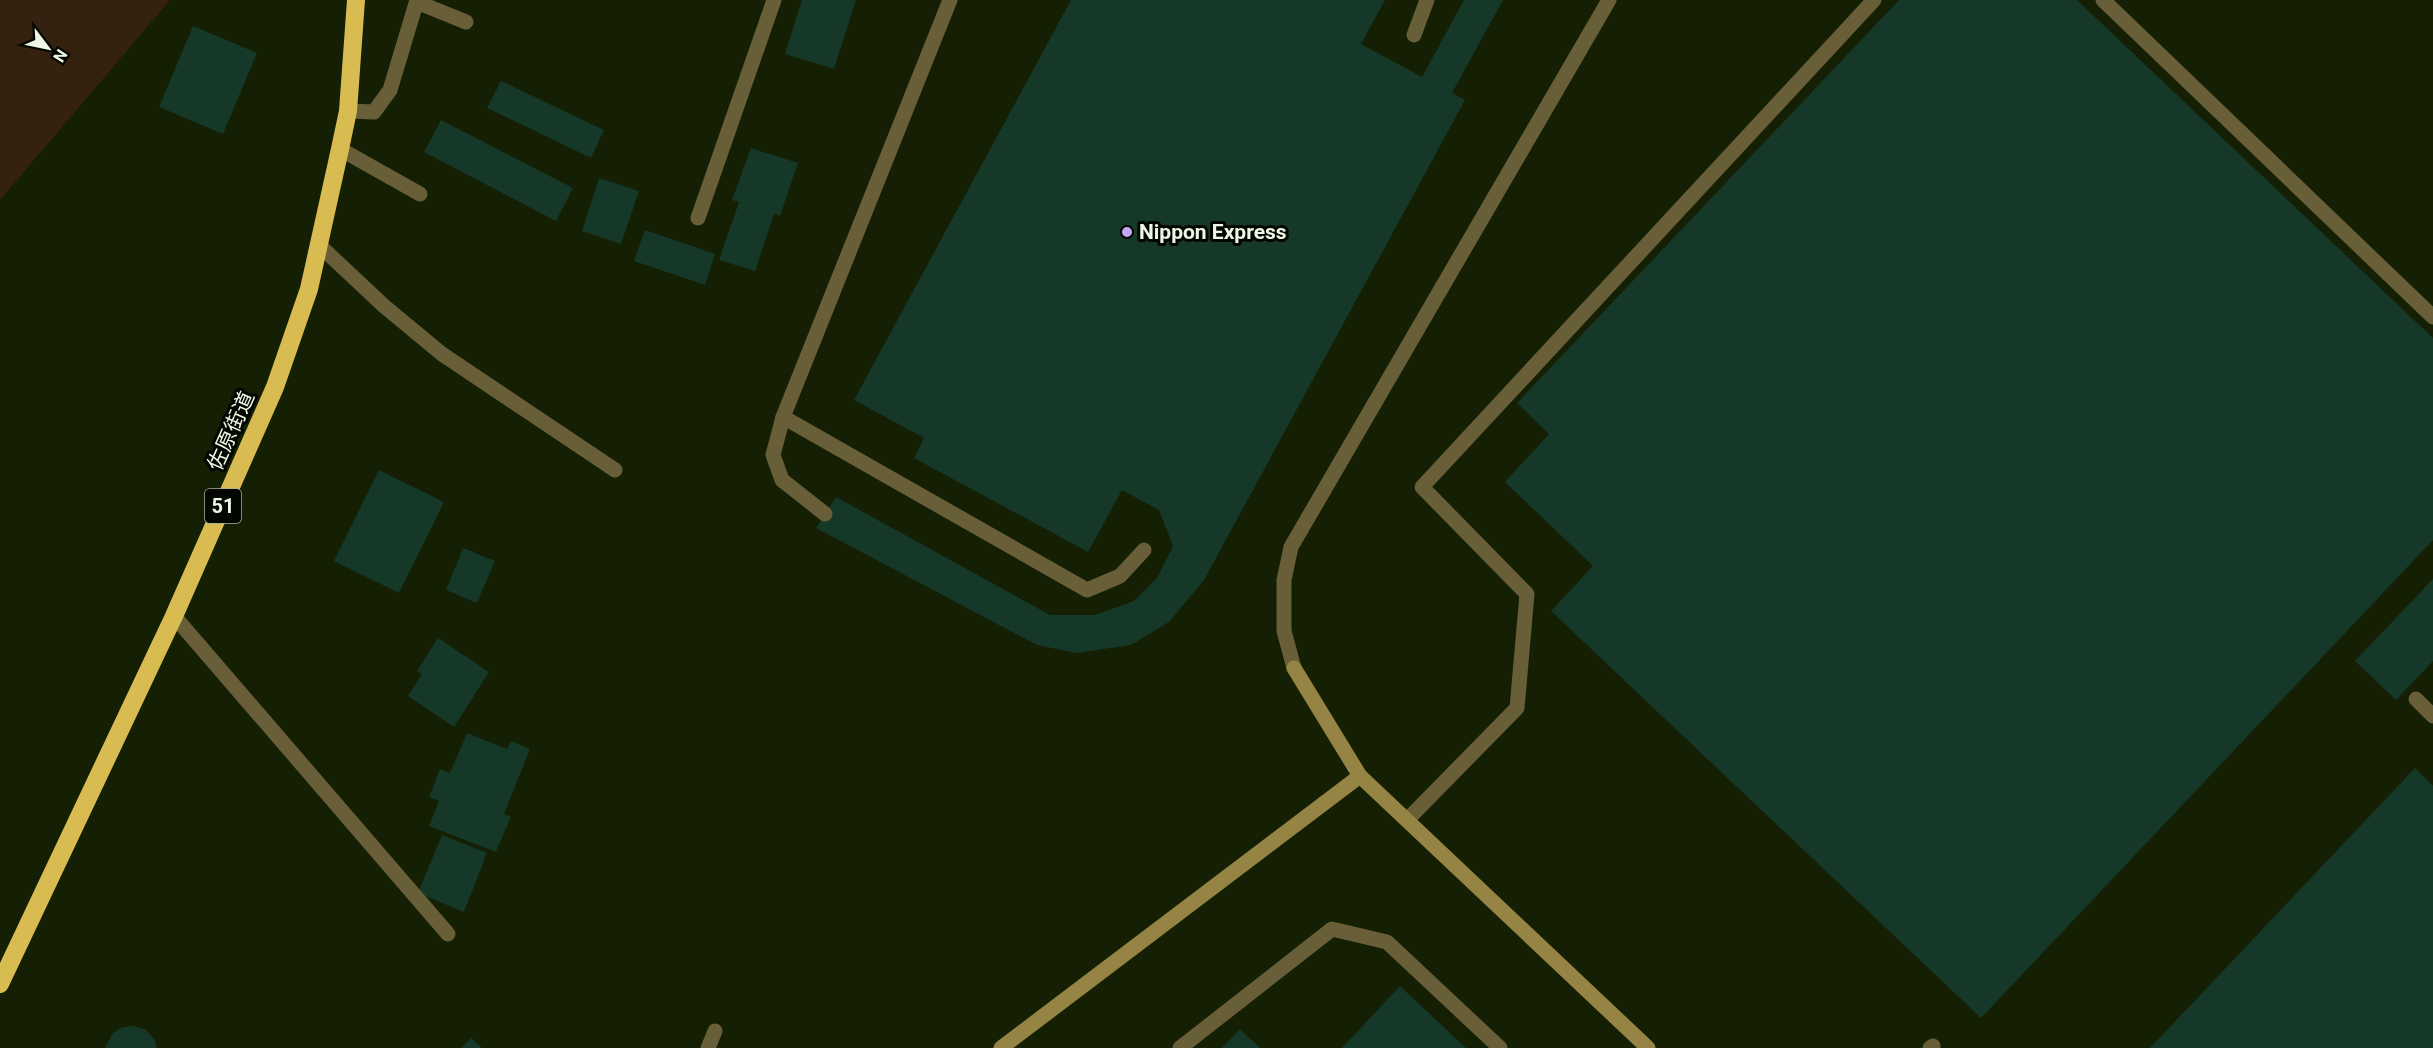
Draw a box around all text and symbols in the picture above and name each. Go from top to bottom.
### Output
north arrow [18,18,78,78]
text: N [49,46,71,66]
place label: Nippon Express [1139,220,1287,244]
marker: Nippon Express [1120,225,1134,239]
street label: 佐原街道 [203,388,259,474]
road number: 51 [205,489,241,523]

